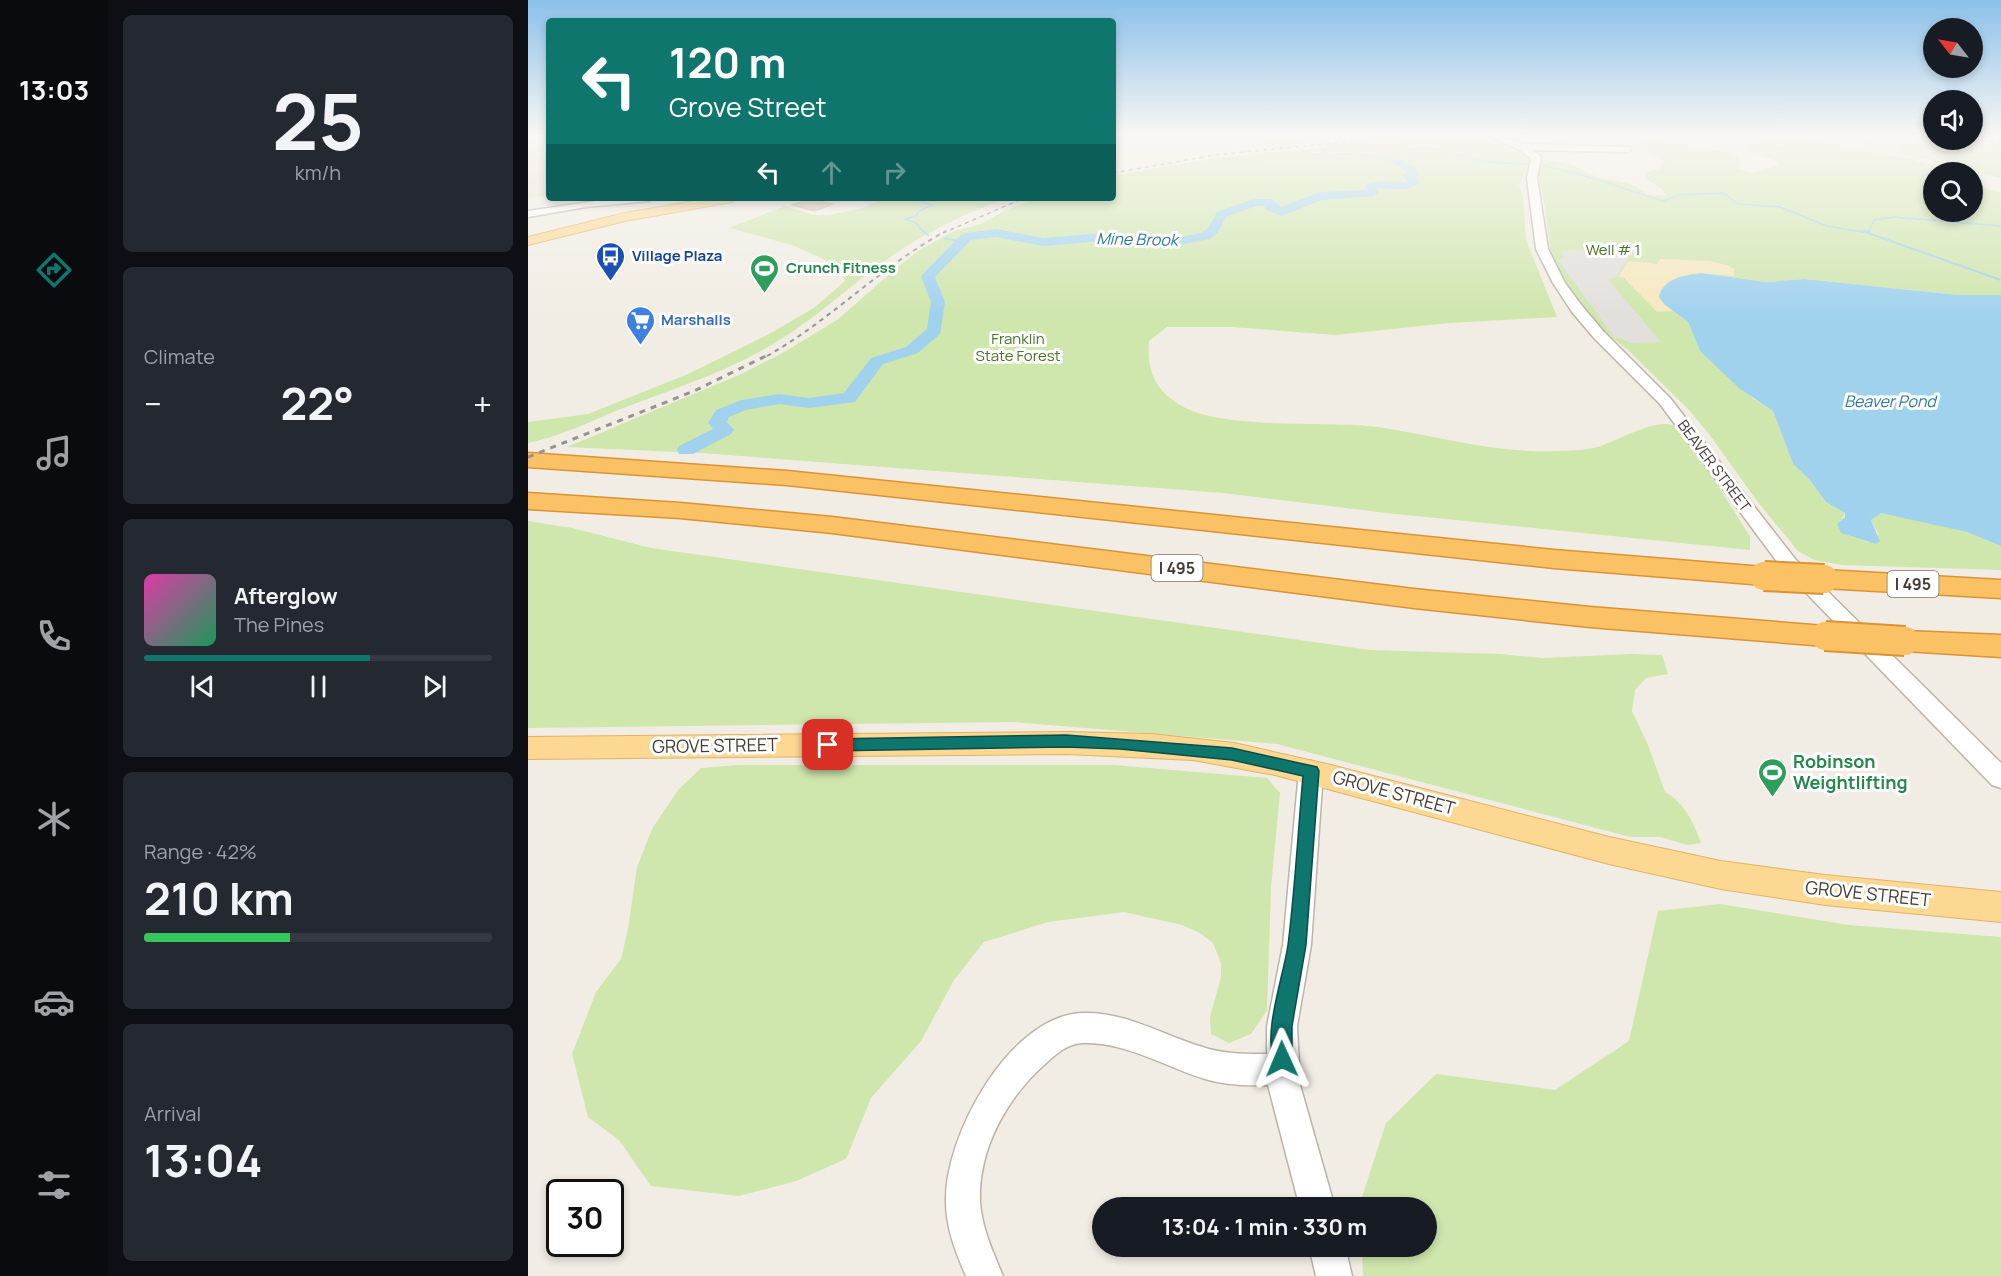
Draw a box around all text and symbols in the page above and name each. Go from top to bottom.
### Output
north arrow [1923,18,1983,78]
map controls [1923,18,1983,222]
text: 120 m [669,33,786,91]
icon: left [570,42,648,120]
text: 25 [272,67,364,173]
text: 13:03 [19,71,89,108]
text: Grove Street [669,88,827,125]
button: sound [1923,90,1983,150]
icon: left [752,156,785,189]
icon: ahead [815,156,848,189]
icon: right [878,156,911,189]
text: km/h [295,159,341,186]
button: search [1923,162,1983,222]
water label: Mine Brook [1096,227,1180,251]
park label: Well # 1 [1586,239,1640,260]
bus stop icon: Village Plaza [595,240,627,282]
place label: Village Plaza [632,245,722,266]
icon: directions [33,249,75,291]
sports icon: Crunch Fitness [749,252,781,294]
place label: Crunch Fitness [786,257,896,278]
supermarket icon: Marshalls [624,304,656,346]
place label: Marshalls [661,309,731,330]
park label: Franklin State Forest [975,328,1061,366]
text: Climate [144,343,215,370]
text: 22° [280,372,354,434]
text: − [144,381,162,426]
text: + [473,381,492,426]
water label: Beaver Pond [1844,390,1938,412]
street label: BEAVER STREET [1673,415,1756,516]
icon: music [33,432,75,474]
road number: I 495 [1152,555,1202,581]
road number: I 495 [1888,571,1938,597]
text: Afterglow [234,581,338,611]
text: The Pines [234,611,324,638]
icon: phone [33,615,75,657]
icon: previous [186,670,219,703]
icon: pause [302,670,335,703]
icon: next [418,670,451,703]
pin [802,719,853,770]
icon: arrive [811,728,844,761]
street label: GROVE STREET [652,732,778,758]
place label: Robinson Weightlifting [1793,749,1908,794]
sports icon: Robinson Weightlifting [1756,756,1788,798]
street label: GROVE STREET [1330,764,1458,820]
icon: climate [33,798,75,840]
text: Range · 42% [144,838,257,865]
text: 210 km [144,867,294,929]
street label: GROVE STREET [1804,875,1932,912]
icon: car [33,981,75,1023]
position arrow [1250,1027,1314,1091]
text: Arrival [144,1100,201,1127]
text: 13:04 [144,1129,262,1191]
icon: filters [33,1164,75,1206]
speed limit sign: 30 [546,1179,624,1257]
text: 13:04 · 1 min · 330 m [1162,1212,1367,1242]

